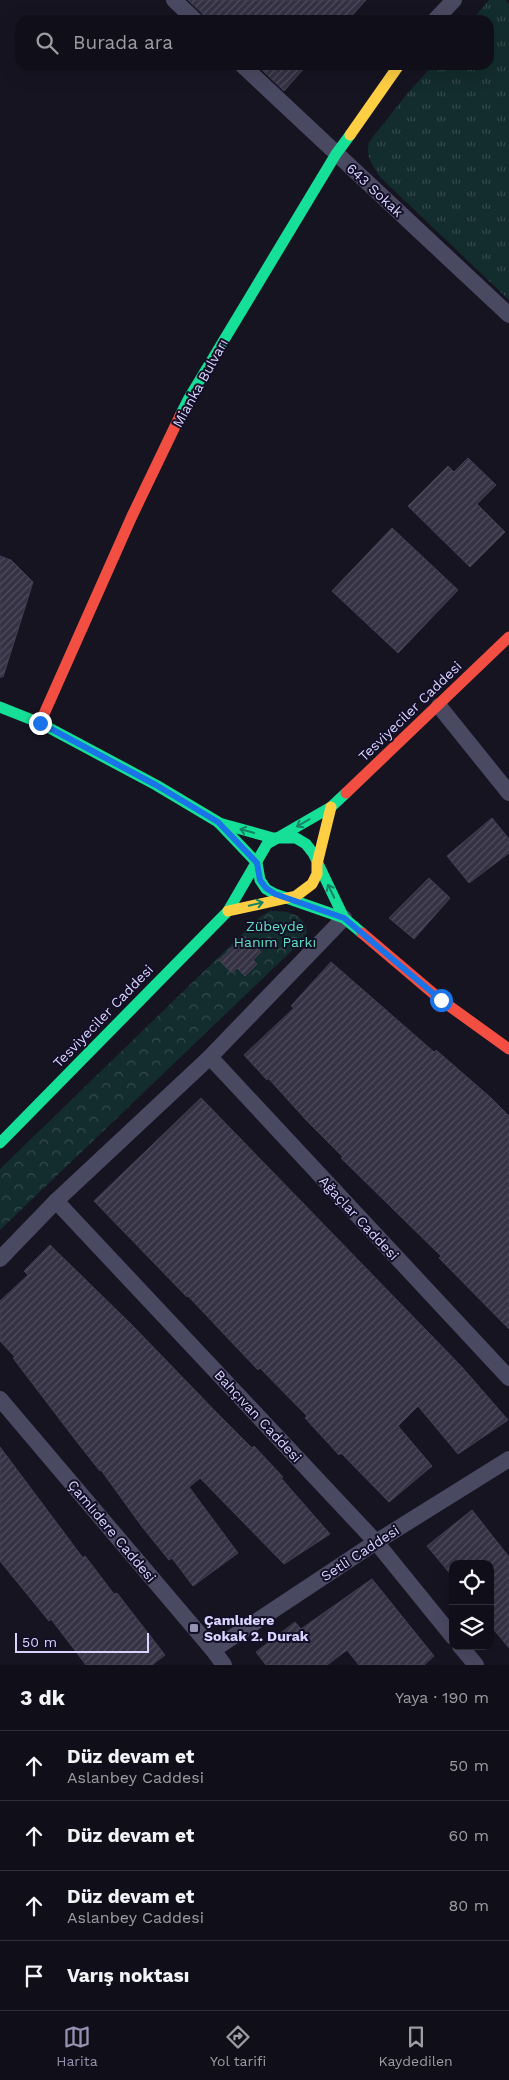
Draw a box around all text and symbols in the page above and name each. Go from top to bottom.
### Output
search box [15,15,494,70]
icon: search [33,29,61,57]
text: Burada ara [73,31,173,54]
street label: 643 Sokak [344,160,406,220]
street label: Mianka Bulvarı [169,336,231,430]
street label: Tesviyeciler Caddesi [355,658,465,764]
route end [29,712,52,735]
one-way arrow [297,818,311,828]
one-way arrow [239,825,255,835]
one-way arrow [325,883,335,898]
one-way arrow [248,899,264,908]
park label: Zübeyde Hanım Parkı [234,918,316,950]
street label: Tesviyeciler Caddesi [50,961,156,1071]
route start [430,989,453,1012]
street label: Ağaçlar Caddesi [316,1173,402,1263]
street label: Bahçıvan Caddesi [211,1367,305,1465]
street label: Çamlıdere Caddesi [65,1477,159,1585]
street label: Setli Caddesi [318,1522,402,1584]
map controls [449,1560,494,1650]
button: locate [449,1560,494,1605]
button: layers [449,1605,494,1650]
place label: Çamlıdere Sokak 2. Durak [204,1612,309,1644]
marker: Çamlıdere Sokak 2. Durak [188,1622,200,1634]
scale bar [15,1630,149,1653]
text: 50 m [22,1634,57,1650]
text: 3 dk [20,1685,65,1710]
text: Yaya · 190 m [395,1688,489,1707]
text: Düz devam et [67,1745,194,1768]
icon: ahead [20,1752,48,1780]
text: 50 m [449,1756,489,1775]
text: Aslanbey Caddesi [67,1768,204,1787]
icon: ahead [20,1822,48,1850]
text: Düz devam et [67,1824,194,1847]
text: 60 m [449,1826,489,1845]
text: Düz devam et [67,1885,194,1908]
icon: ahead [20,1892,48,1920]
text: 80 m [448,1896,489,1915]
text: Aslanbey Caddesi [67,1908,204,1927]
icon: arrive [20,1962,48,1990]
text: Varış noktası [67,1964,189,1987]
tab: Harita [56,2023,98,2069]
tab: Yol tarifi [210,2023,266,2069]
tab: Kaydedilen [379,2023,453,2069]

